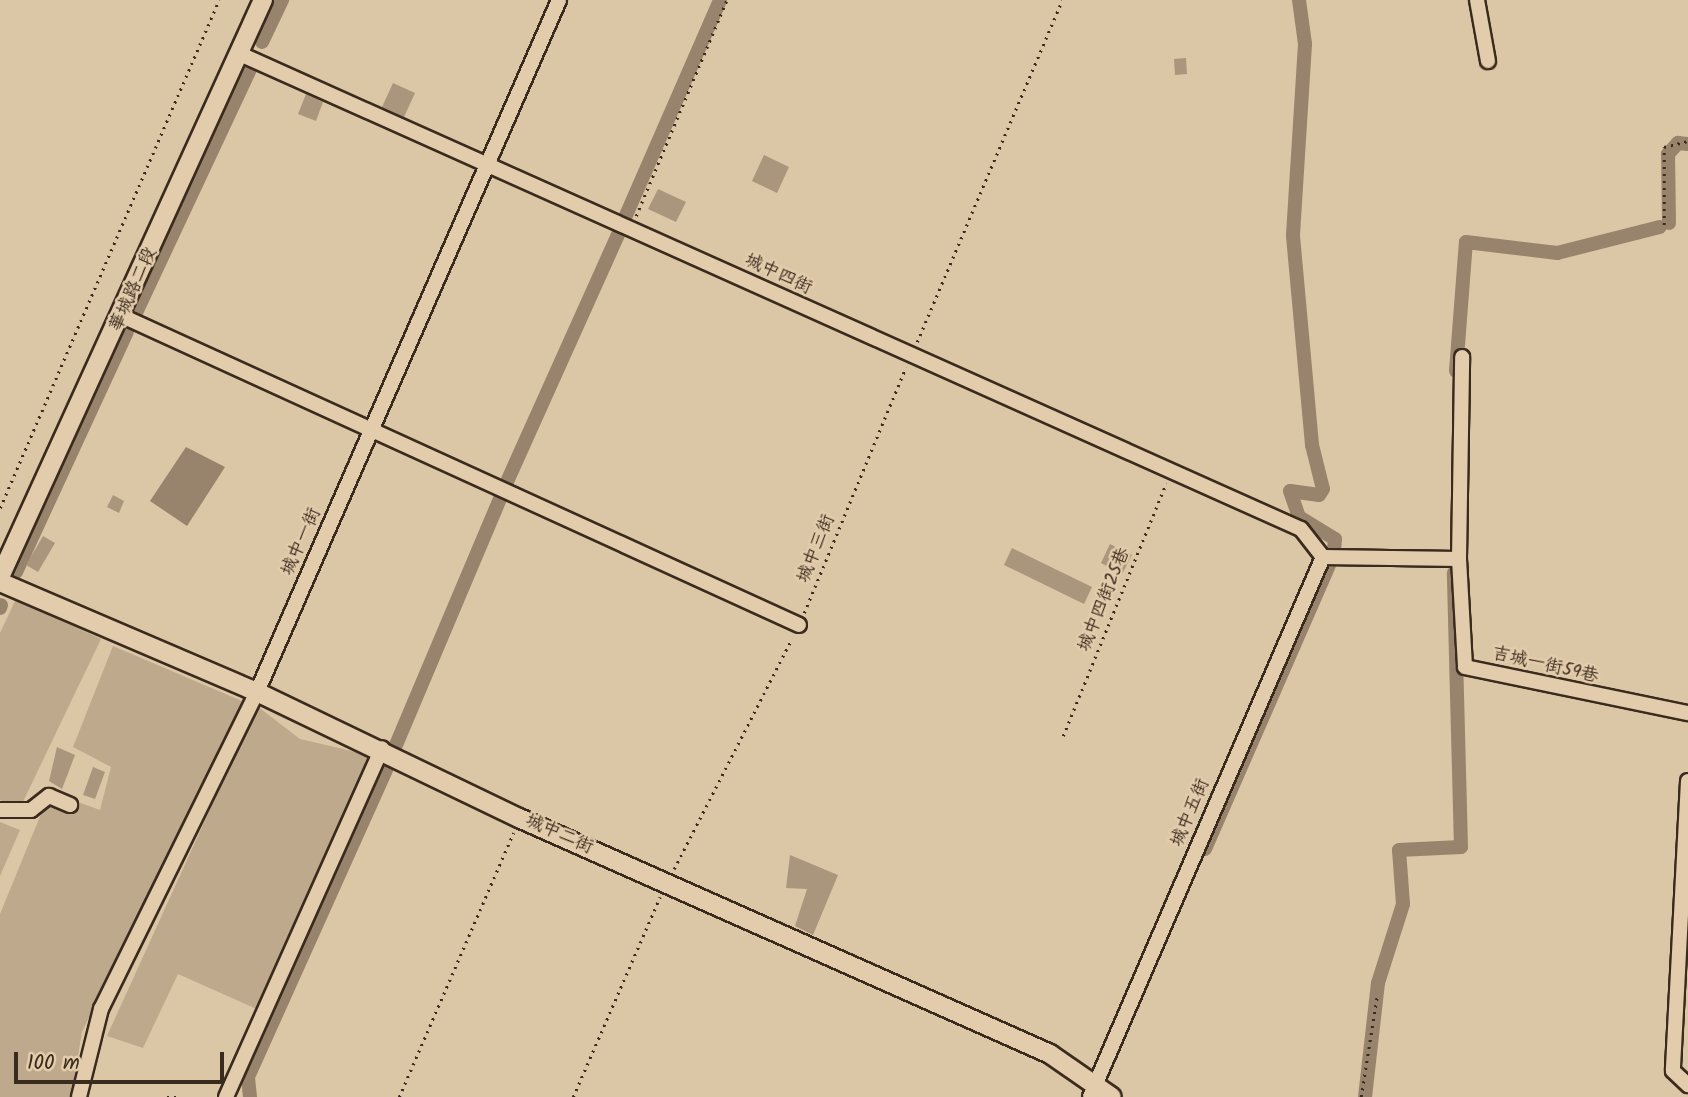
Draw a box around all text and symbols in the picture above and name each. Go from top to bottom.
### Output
street label: 華城路二段 [106,244,162,336]
street label: 城中四街 [741,250,815,300]
street label: 城中一街 [277,505,327,579]
street label: 城中三街 [794,512,840,586]
street label: 城中四街25巷 [1074,545,1136,655]
street label: 吉城一街59巷 [1490,643,1600,689]
street label: 城中五街 [1167,776,1215,850]
street label: 城中二街 [522,810,596,860]
scale bar [18,1038,228,1082]
text: 100 m [27,1047,80,1080]

